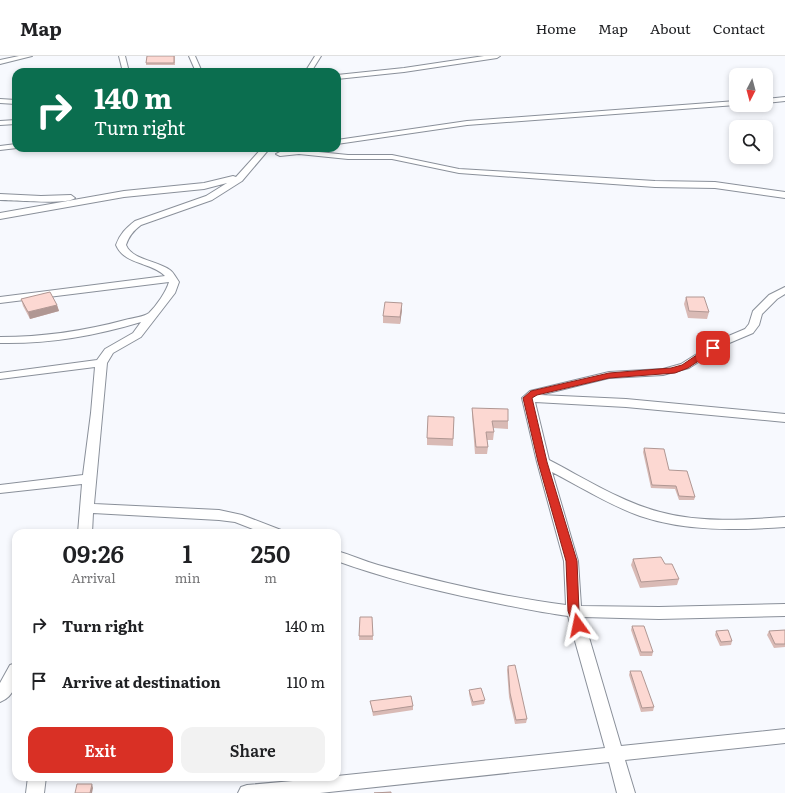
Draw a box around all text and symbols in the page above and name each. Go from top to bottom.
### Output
text: Map [20,14,62,42]
text: Home [536,18,576,38]
text: Map [598,18,628,38]
text: About [650,18,691,38]
text: Contact [713,18,765,38]
north arrow [729,68,773,112]
map controls [729,68,773,164]
text: 140 m [94,76,172,118]
icon: right [28,84,80,136]
text: Turn right [94,114,185,141]
button: search [729,120,773,164]
pin [696,331,730,365]
icon: arrive [702,337,724,359]
text: 09:26 [63,535,124,570]
text: 1 [183,535,192,570]
text: 250 [251,535,290,570]
text: Arrival [71,568,116,587]
text: min [175,568,200,587]
text: m [264,568,277,587]
position arrow [557,604,599,646]
icon: right [28,614,50,636]
text: Turn right [62,614,144,637]
text: 140 m [285,614,325,637]
icon: arrive [28,670,50,692]
text: Arrive at destination [62,670,221,693]
text: 110 m [287,670,325,693]
button: Exit [28,727,173,773]
button: Share [181,727,325,773]

